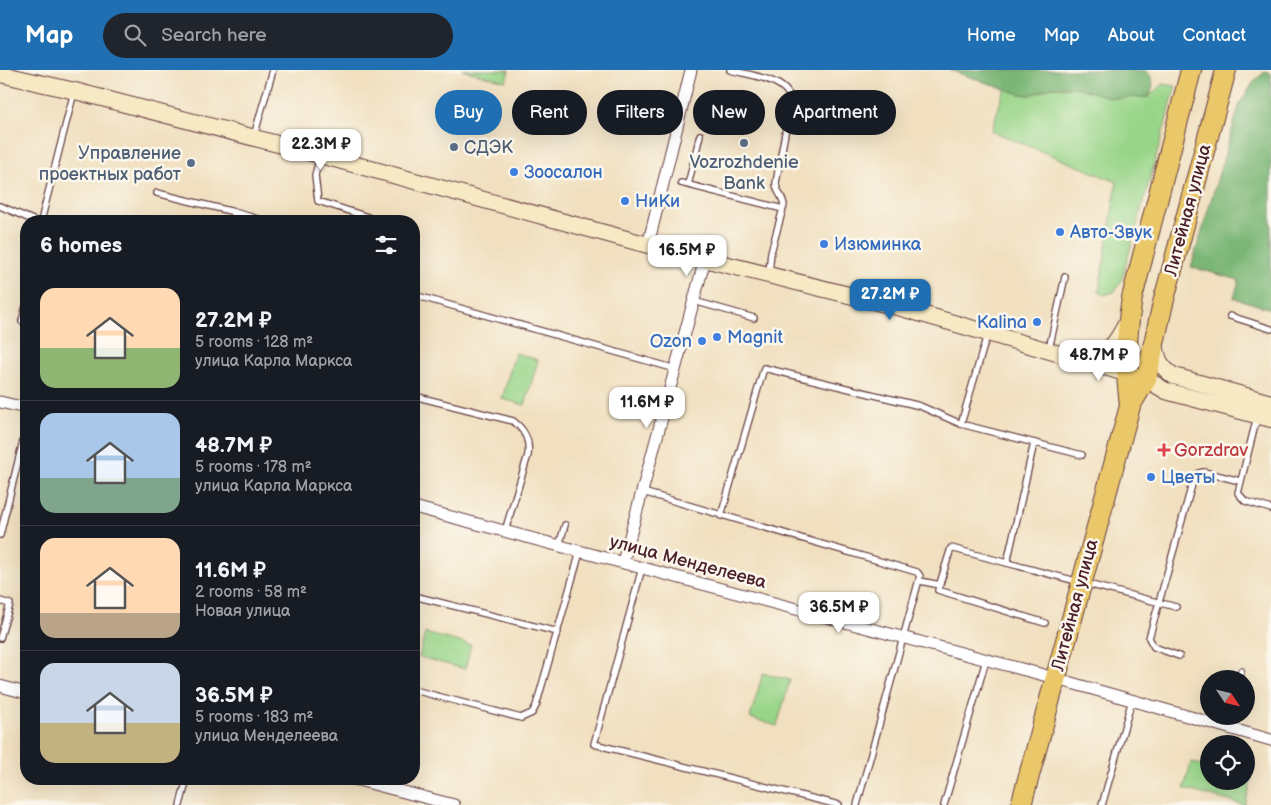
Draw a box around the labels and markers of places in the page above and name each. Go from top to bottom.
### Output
pin: 22.3M ₽ [275,128,367,171]
place label: СДЭК [464,137,513,158]
marker: Vozrozhdenie Bank [738,137,750,149]
marker: СДЭК [448,141,460,153]
place label: Управление проектных работ [39,143,182,185]
place label: Vozrozhdenie Bank [689,152,799,194]
marker: Управление проектных работ [185,157,197,169]
place label: Зоосалон [524,162,603,183]
marker: Зоосалон [508,166,520,178]
place label: НиКи [635,191,680,212]
marker: НиКи [619,195,631,207]
place label: Авто-Звук [1069,222,1153,243]
marker: Авто-Звук [1054,226,1066,238]
pin: 16.5M ₽ [641,234,733,277]
place label: Изюминка [834,234,922,255]
marker: Изюминка [818,238,830,250]
pin: 27.2M ₽ [844,278,936,321]
place label: Kalina [977,312,1027,333]
marker: Kalina [1031,316,1043,328]
place label: Magnit [727,327,783,348]
place label: Ozon [650,331,692,352]
marker: Magnit [711,331,723,343]
marker: Ozon [696,335,708,347]
pin: 48.7M ₽ [1053,340,1145,382]
pin: 11.6M ₽ [601,386,693,429]
place label: Gorzdrav [1174,440,1249,461]
marker: Gorzdrav [1158,444,1170,456]
place label: Цветы [1161,467,1216,488]
marker: Цветы [1145,471,1157,483]
pin: 36.5M ₽ [793,592,885,634]

